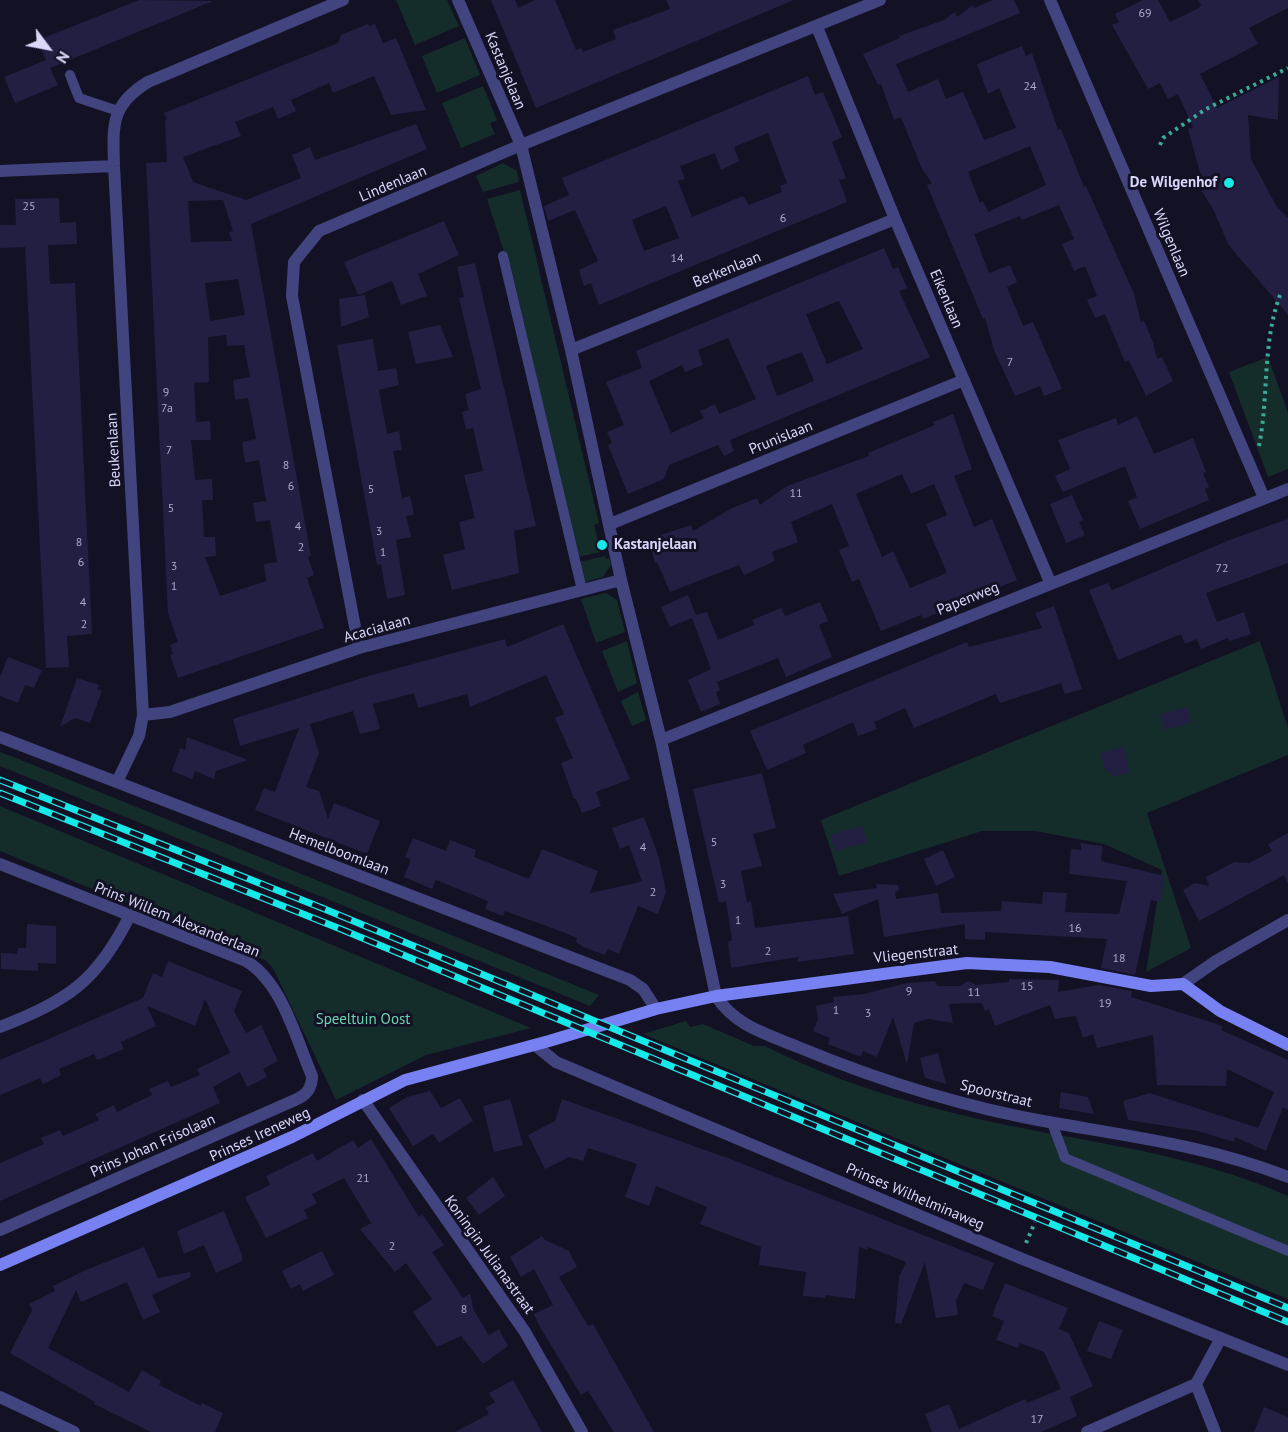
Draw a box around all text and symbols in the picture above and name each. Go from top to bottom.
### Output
house number: 69 [1138,7,1152,21]
north arrow [18,18,78,78]
street label: Kastanjelaan [481,30,529,112]
text: N [52,48,75,67]
house number: 24 [1023,80,1037,94]
street label: Lindenlaan [357,162,429,206]
place label: De Wilgenhof [1130,174,1217,192]
marker: De Wilgenhof [1222,176,1236,190]
house number: 25 [22,200,36,214]
street label: Wilgenlaan [1149,206,1193,280]
house number: 6 [780,212,786,226]
street label: Berkenlaan [690,248,764,292]
house number: 14 [670,252,684,266]
street label: Eikenlaan [926,267,966,331]
house number: 7 [1007,356,1013,370]
house number: 9 [163,386,169,400]
house number: 7a [161,402,173,416]
street label: Beukenlaan [103,412,125,488]
street label: Prunislaan [747,417,815,459]
house number: 7 [166,444,172,458]
house number: 8 [283,459,289,473]
house number: 6 [288,480,294,494]
house number: 5 [368,483,374,497]
house number: 11 [789,487,803,501]
house number: 5 [168,502,174,516]
house number: 4 [295,520,301,534]
house number: 3 [376,525,382,539]
house number: 8 [76,536,82,550]
place label: Kastanjelaan [614,536,697,554]
marker: Kastanjelaan [595,538,609,552]
house number: 2 [298,541,304,555]
house number: 1 [380,546,386,560]
house number: 6 [78,556,84,570]
house number: 3 [171,560,177,574]
house number: 72 [1215,562,1229,576]
street label: Papenweg [934,578,1002,620]
house number: 1 [171,580,177,594]
house number: 4 [80,596,86,610]
street label: Acacialaan [342,611,412,647]
house number: 2 [81,618,87,632]
street label: Hemelboomlaan [286,825,392,879]
house number: 5 [711,836,717,850]
house number: 4 [640,841,646,855]
house number: 3 [720,878,726,892]
street label: Prins Willem Alexanderlaan [92,879,262,961]
house number: 2 [650,886,656,900]
house number: 1 [735,914,741,928]
house number: 16 [1068,922,1082,936]
street label: Vliegenstraat [873,941,959,967]
house number: 2 [765,945,771,959]
house number: 18 [1112,952,1126,966]
house number: 15 [1020,980,1034,994]
house number: 9 [906,985,912,999]
house number: 11 [967,986,981,1000]
house number: 19 [1098,997,1112,1011]
house number: 1 [833,1004,839,1018]
house number: 3 [865,1007,871,1021]
park label: Speeltuin Oost [316,1011,410,1029]
street label: Spoorstraat [958,1076,1034,1112]
street label: Prinses Ireneweg [207,1104,313,1166]
street label: Prins Johan Frisolaan [88,1110,218,1182]
street label: Prinses Wilhelminaweg [843,1160,987,1234]
house number: 21 [356,1172,370,1186]
street label: Koningin Julianastraat [440,1192,538,1318]
house number: 2 [389,1240,395,1254]
house number: 8 [461,1303,467,1317]
house number: 17 [1030,1413,1044,1427]

